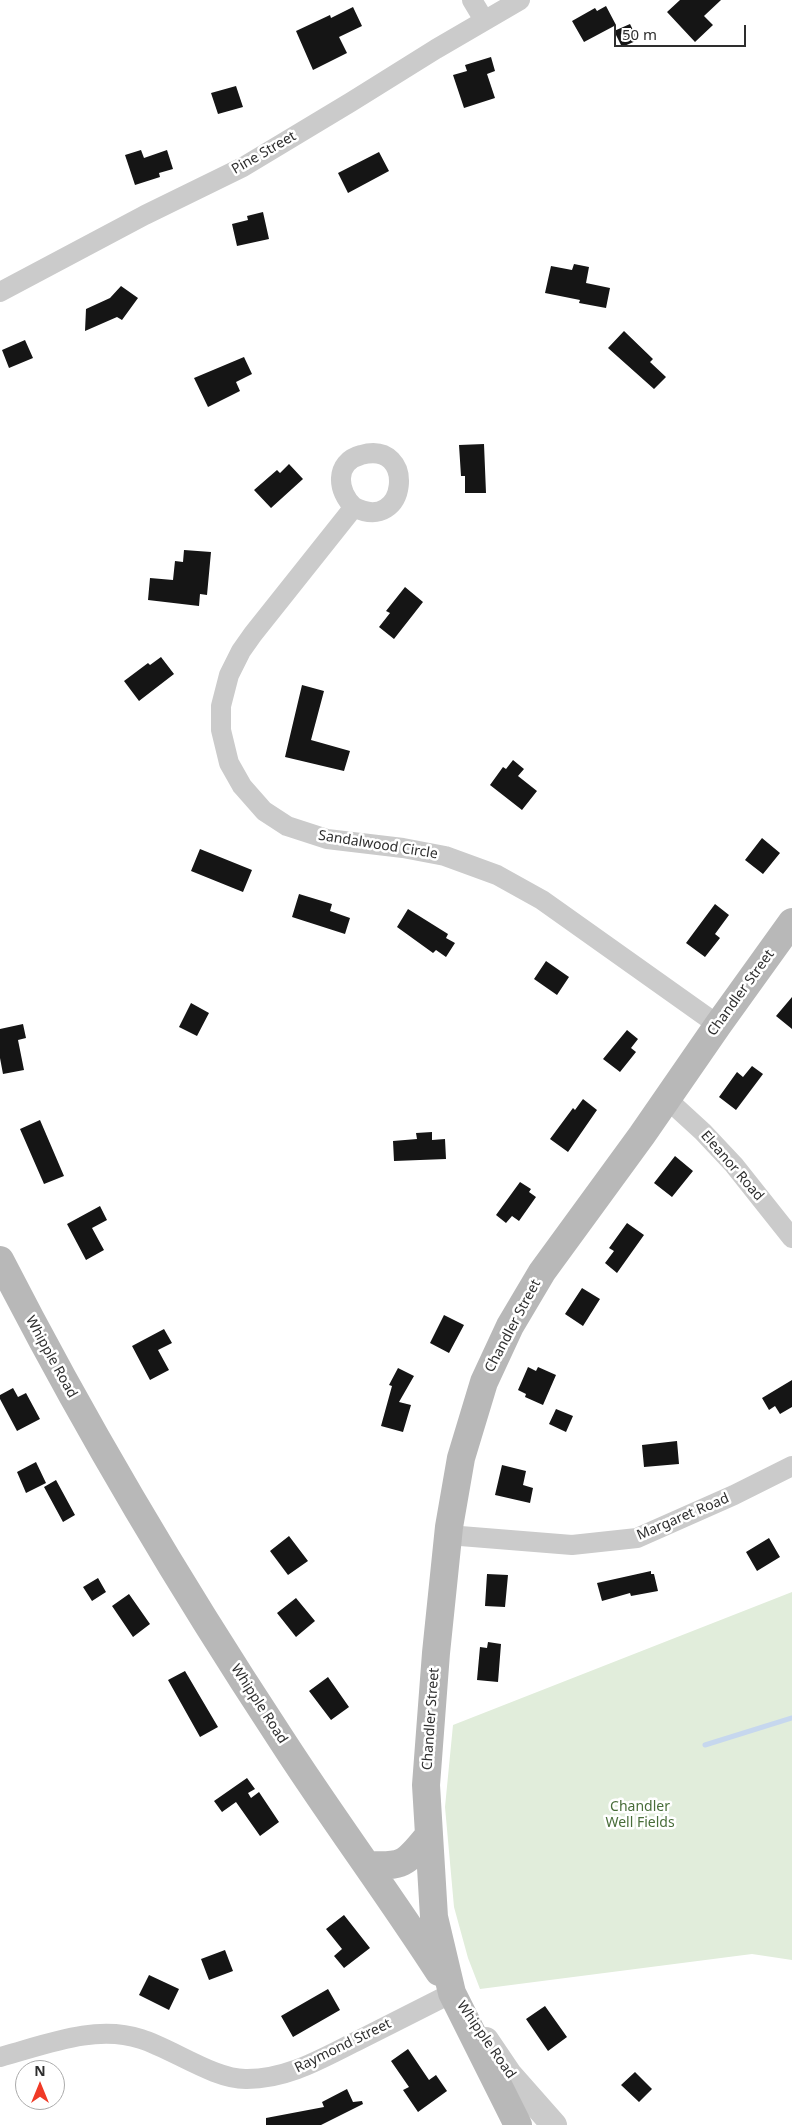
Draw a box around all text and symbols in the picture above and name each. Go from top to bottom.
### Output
scale bar [617,15,750,47]
text: 50 m [622,24,657,44]
street label: Pine Street [229,128,299,178]
street label: Sandalwood Circle [317,827,439,863]
street label: Chandler Street [704,947,778,1039]
street label: Eleanor Road [697,1128,767,1204]
street label: Chandler Street [481,1277,545,1375]
street label: Whipple Road [22,1313,80,1401]
street label: Margaret Road [634,1490,732,1544]
street label: Whipple Road [227,1661,291,1747]
street label: Chandler Street [419,1667,443,1771]
park label: Chandler Well Fields [605,1799,675,1831]
street label: Whipple Road [453,1998,519,2082]
street label: Raymond Street [292,2015,394,2077]
north arrow [15,2060,65,2110]
text: N [34,2061,46,2080]

